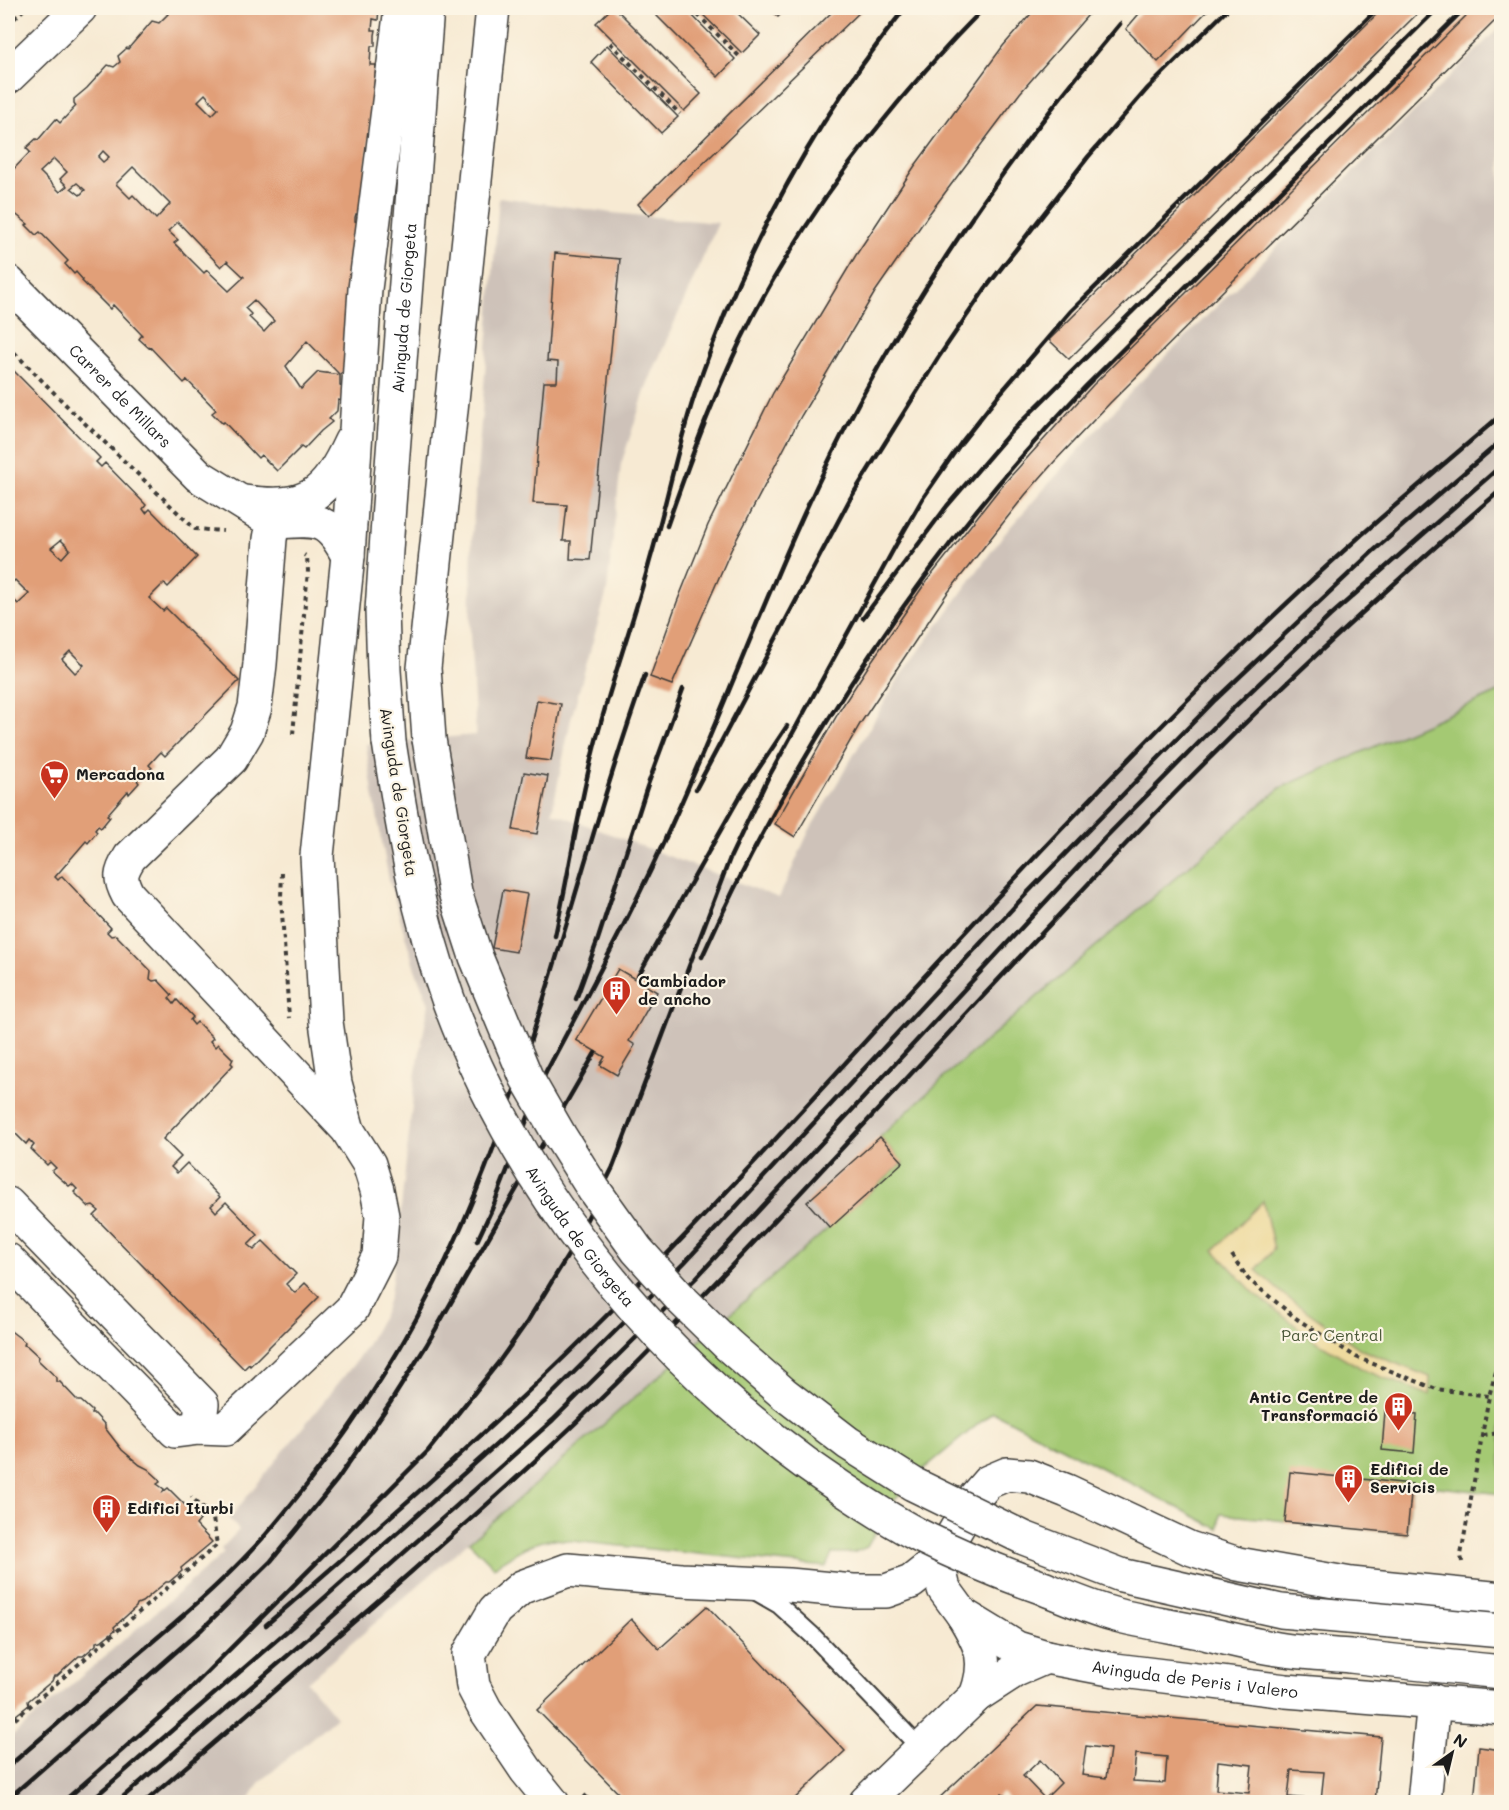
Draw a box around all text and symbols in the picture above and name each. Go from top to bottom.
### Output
street label: Avinguda de Giorgeta [387,222,421,394]
street label: Carrer de Millars [65,339,176,452]
street label: Avinguda de Giorgeta [376,706,423,878]
supermarket icon: Mercadona [39,758,71,800]
place label: Mercadona [76,763,165,784]
place label: Cambiador de ancho [638,970,726,1009]
building icon: Cambiador de ancho [601,974,633,1016]
street label: Avinguda de Giorgeta [522,1162,640,1311]
park label: Parc Central [1281,1324,1383,1345]
place label: Antic Centre de Transformació [1249,1386,1378,1425]
building icon: Antic Centre de Transformació [1383,1390,1415,1432]
place label: Edifici de Servicis [1370,1458,1448,1497]
building icon: Edifici de Servicis [1333,1462,1365,1504]
building icon: Edifici Iturbi [90,1492,122,1534]
place label: Edifici Iturbi [127,1497,234,1518]
street label: Avinguda de Peris i Valero [1090,1655,1299,1702]
north arrow [1422,1723,1482,1783]
text: N [1450,1728,1472,1752]

